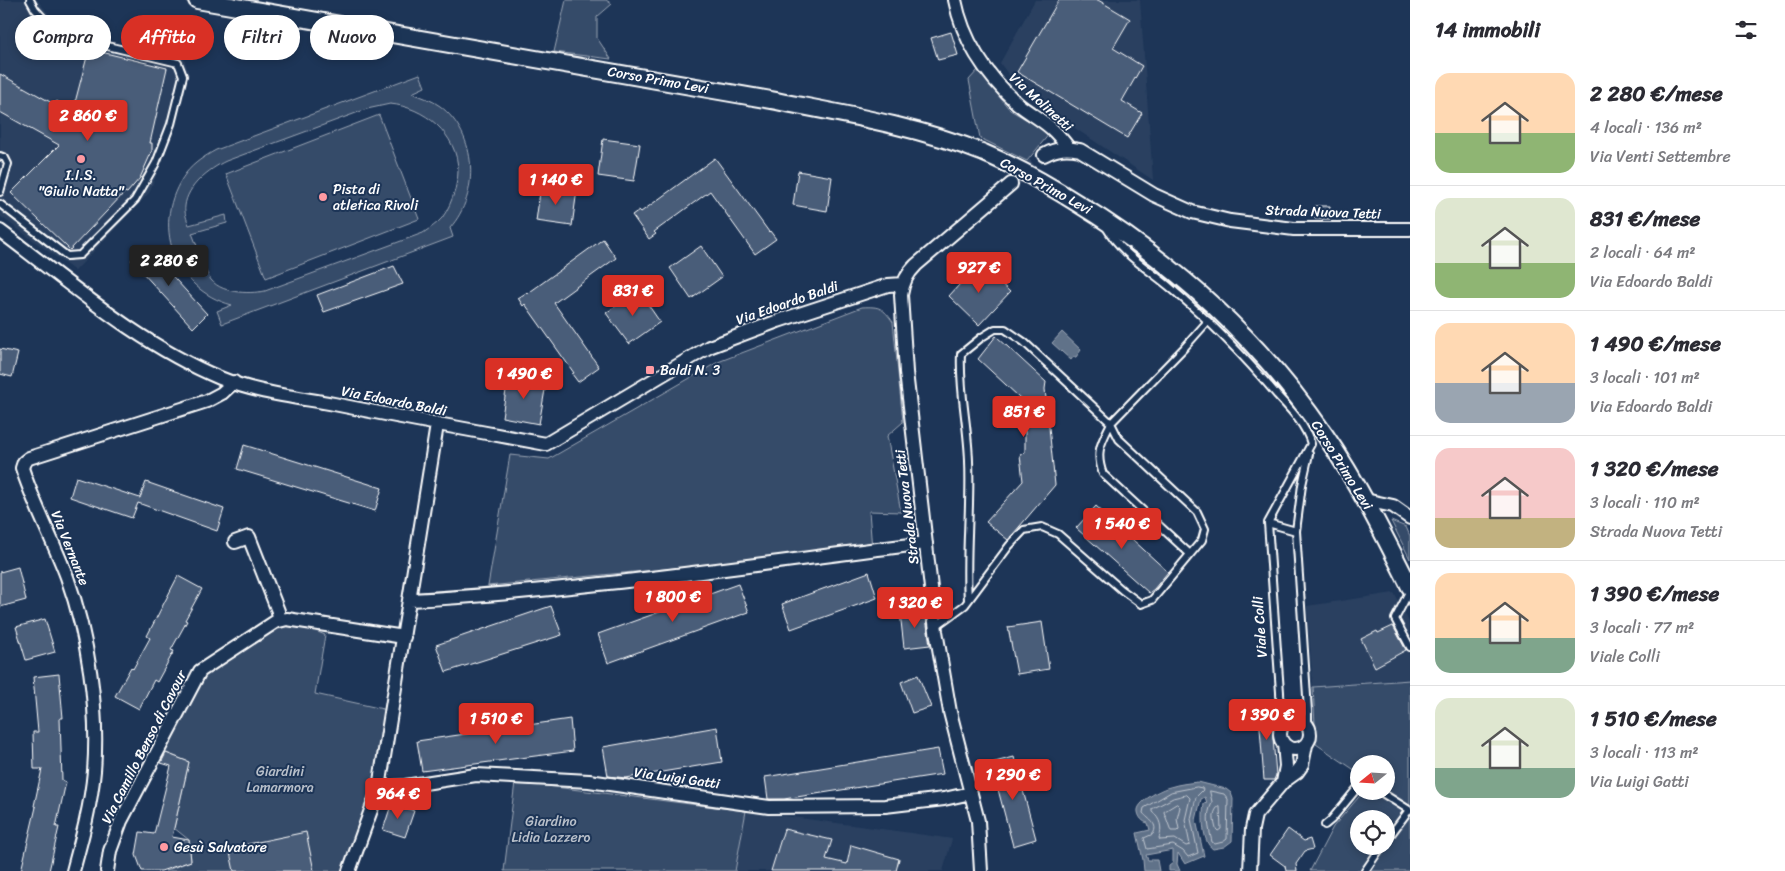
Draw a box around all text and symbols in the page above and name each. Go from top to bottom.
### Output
text: 14 immobili [1435,11,1540,49]
chip: Compra [15,15,111,60]
chip: Affitta [121,15,214,60]
chip: Filtri [224,15,300,60]
chip: Nuovo [310,15,394,60]
icon: filters [1732,16,1760,44]
street label: Corso Primo Levi [606,59,712,101]
street label: Via Molinetti [1003,66,1080,139]
text: 2 280 €/mese [1590,75,1723,113]
icon: home [1475,93,1535,153]
pin: 2 860 € [42,100,134,142]
text: 2 860 € [59,101,117,130]
text: 4 locali · 136 m² [1590,113,1702,142]
text: Via Venti Settembre [1590,142,1731,171]
street label: Corso Primo Levi [995,150,1098,222]
marker: I.I.S. "Giulio Natta" [75,153,87,165]
place label: I.I.S. "Giulio Natta" [38,163,125,204]
pin: 1 140 € [510,164,602,206]
text: 1 140 € [530,165,582,194]
place label: Pista di atletica Rivoli [333,177,419,218]
marker: Pista di atletica Rivoli [317,191,329,203]
street label: Strada Nuova Tetti [1265,197,1382,227]
text: 831 €/mese [1590,200,1700,238]
icon: home [1475,218,1535,278]
text: 2 locali · 64 m² [1590,238,1696,267]
pin: 2 280 € [123,244,215,287]
text: 2 280 € [140,246,198,275]
pin: 927 € [944,252,1014,294]
text: 927 € [958,253,1000,282]
text: Via Edoardo Baldi [1590,267,1712,296]
street label: Via Edoardo Baldi [732,273,843,332]
pin: 831 € [598,274,668,317]
text: 831 € [613,276,653,305]
text: 1 490 €/mese [1590,325,1721,363]
icon: home [1475,343,1535,403]
pin: 1 490 € [478,358,570,400]
place label: Baldi N. 3 [660,358,720,383]
text: 1 490 € [496,359,552,388]
text: 3 locali · 101 m² [1590,363,1700,392]
marker: Baldi N. 3 [644,364,656,376]
street label: Via Edoardo Baldi [339,379,450,424]
text: Via Edoardo Baldi [1590,392,1712,421]
pin: 851 € [989,396,1059,438]
text: 851 € [1003,397,1045,426]
street label: Corso Primo Levi [1304,415,1380,516]
street label: Strada Nuova Tetti [887,447,926,566]
text: 1 320 €/mese [1590,450,1719,488]
icon: home [1475,468,1535,528]
text: 3 locali · 110 m² [1590,488,1700,517]
street label: Via Vernante [44,507,96,589]
pin: 1 540 € [1076,508,1168,550]
text: 1 540 € [1094,509,1150,538]
text: Strada Nuova Tetti [1590,517,1722,546]
text: 1 390 €/mese [1590,575,1719,613]
pin: 1 800 € [627,580,719,623]
text: 1 800 € [645,582,701,611]
pin: 1 320 € [869,586,961,629]
text: 1 320 € [888,588,942,617]
icon: home [1475,593,1535,653]
street label: Viale Colli [1245,594,1275,658]
text: 3 locali · 77 m² [1590,613,1694,642]
text: Viale Colli [1590,642,1660,671]
street label: Via Camillo Benso di Cavour [94,665,194,828]
pin: 1 390 € [1221,698,1313,741]
text: 1 390 € [1240,700,1294,729]
text: 1 510 €/mese [1590,700,1717,738]
pin: 1 510 € [450,702,542,745]
text: 1 510 € [470,704,522,733]
icon: home [1475,718,1535,778]
text: 3 locali · 113 m² [1590,738,1698,767]
north arrow [1350,755,1395,800]
map controls [1350,755,1395,855]
pin: 1 290 € [967,758,1059,801]
park label: Giardini Lamarmora [246,759,314,800]
street label: Via Luigi Gatti [632,760,723,797]
text: 1 290 € [986,760,1040,789]
text: Via Luigi Gatti [1590,767,1689,796]
pin: 964 € [363,778,433,820]
text: 964 € [376,779,420,808]
park label: Giardino Lidia Lazzero [512,809,591,850]
button: locate [1350,810,1395,855]
place label: Gesù Salvatore [174,835,267,860]
marker: Gesù Salvatore [158,841,170,853]

